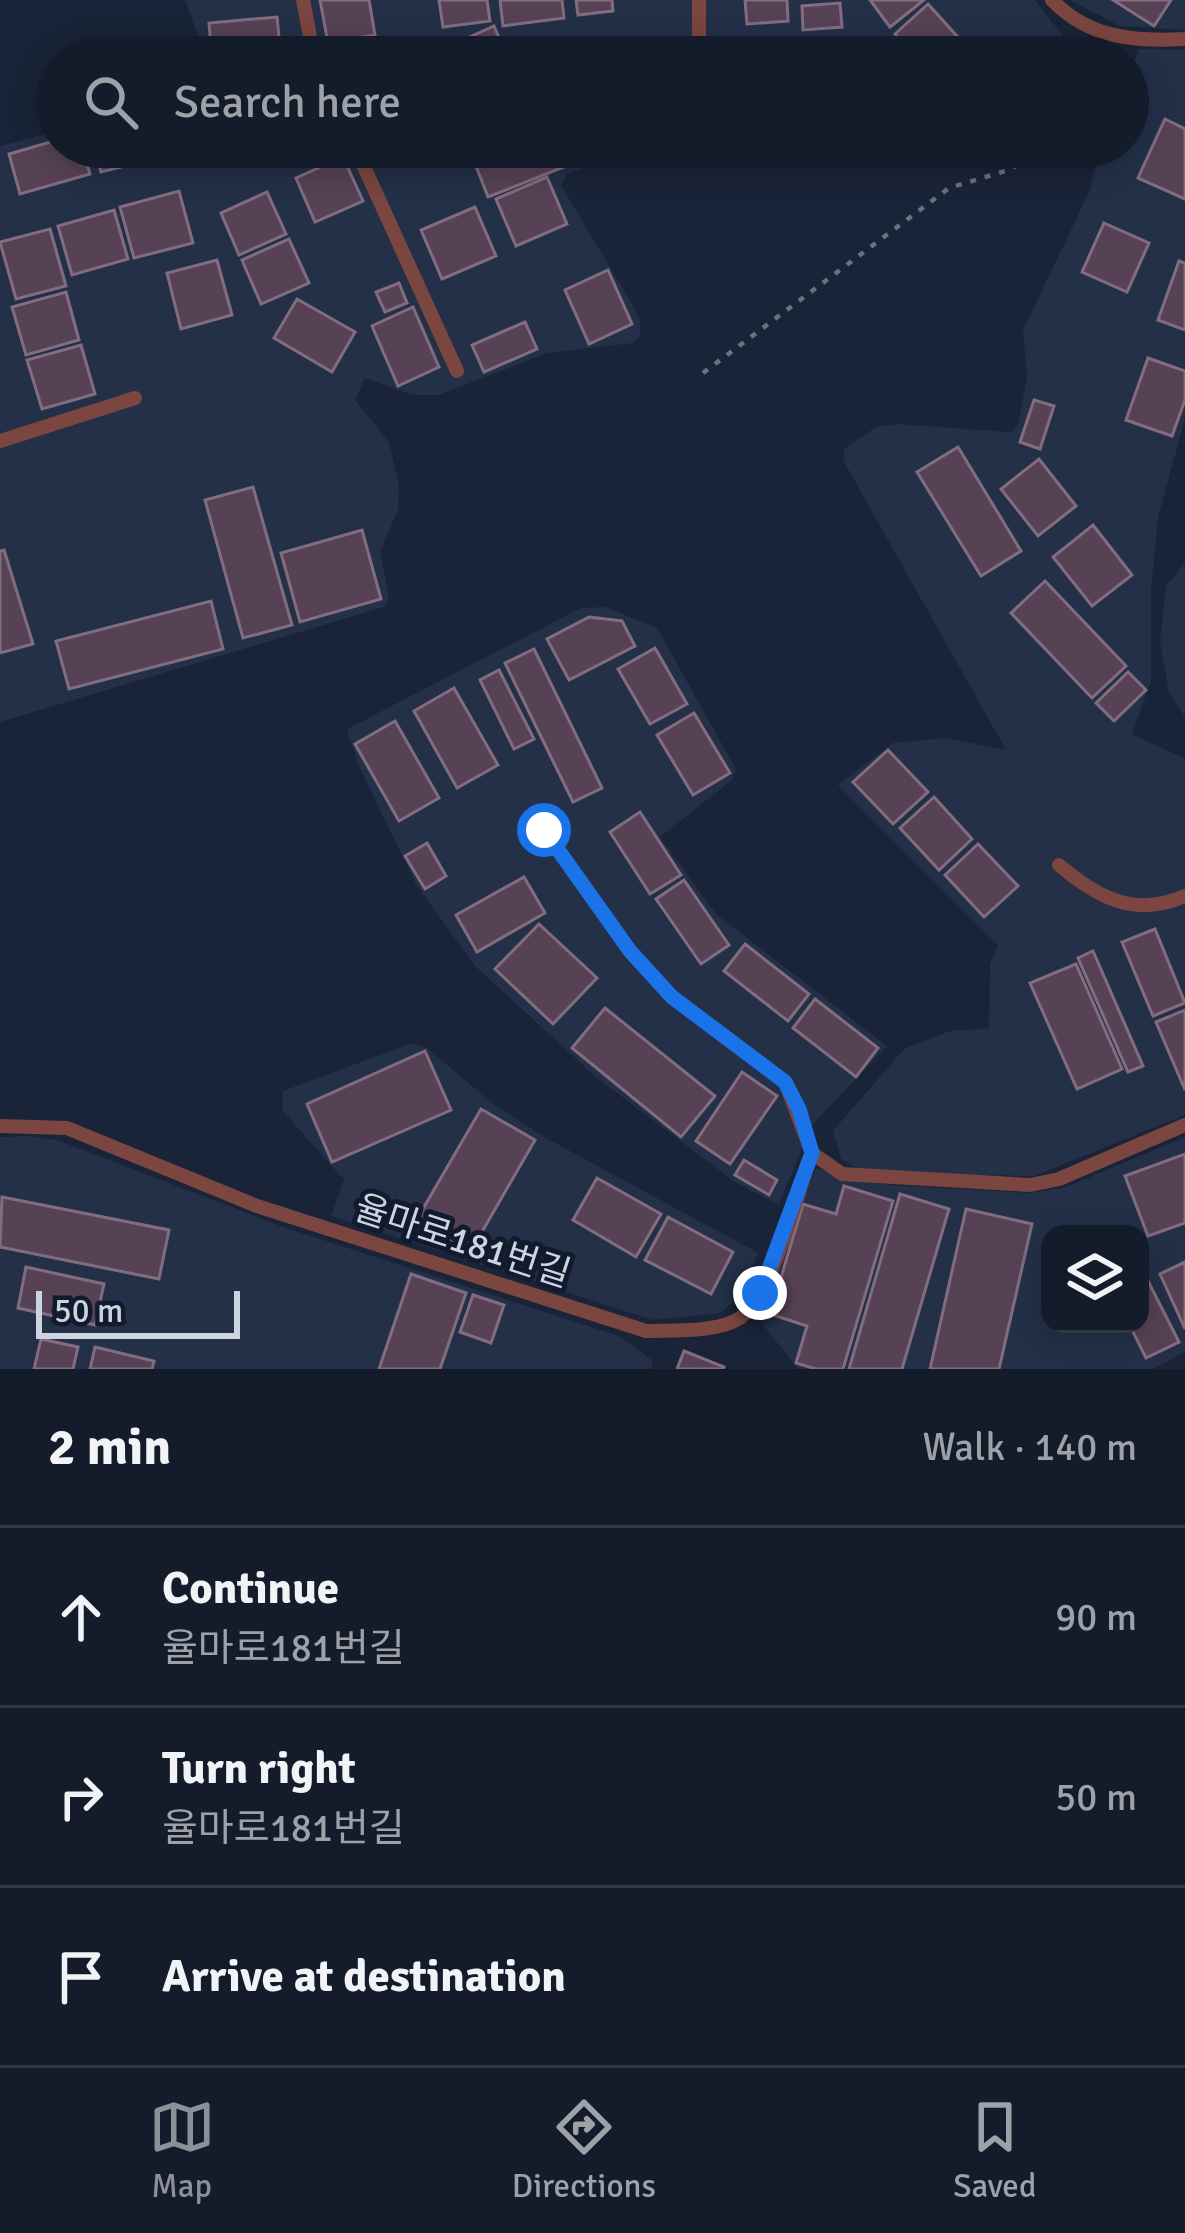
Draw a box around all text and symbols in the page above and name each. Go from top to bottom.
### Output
search box [36,36,1149,168]
icon: search [78,69,144,135]
text: Search here [174,75,401,130]
route start [517,803,571,857]
street label: 율마로181번길 [349,1185,576,1297]
map controls [1041,1225,1149,1333]
button: layers [1041,1225,1149,1333]
route end [733,1266,787,1320]
scale bar [36,1285,240,1338]
text: 50 m [54,1291,123,1332]
text: 2 min [48,1416,171,1479]
text: Walk · 140 m [923,1423,1137,1471]
text: Continue [162,1561,339,1616]
icon: ahead [48,1584,114,1650]
text: 90 m [1055,1593,1137,1641]
text: 율마로181번길 [162,1624,405,1672]
text: Turn right [162,1741,356,1796]
icon: right [48,1764,114,1830]
text: 50 m [1055,1773,1137,1821]
text: 율마로181번길 [162,1804,405,1852]
icon: arrive [48,1944,114,2010]
text: Arrive at destination [162,1949,566,2004]
tab: Map [149,2094,215,2207]
tab: Directions [512,2094,656,2207]
tab: Saved [953,2094,1036,2207]

